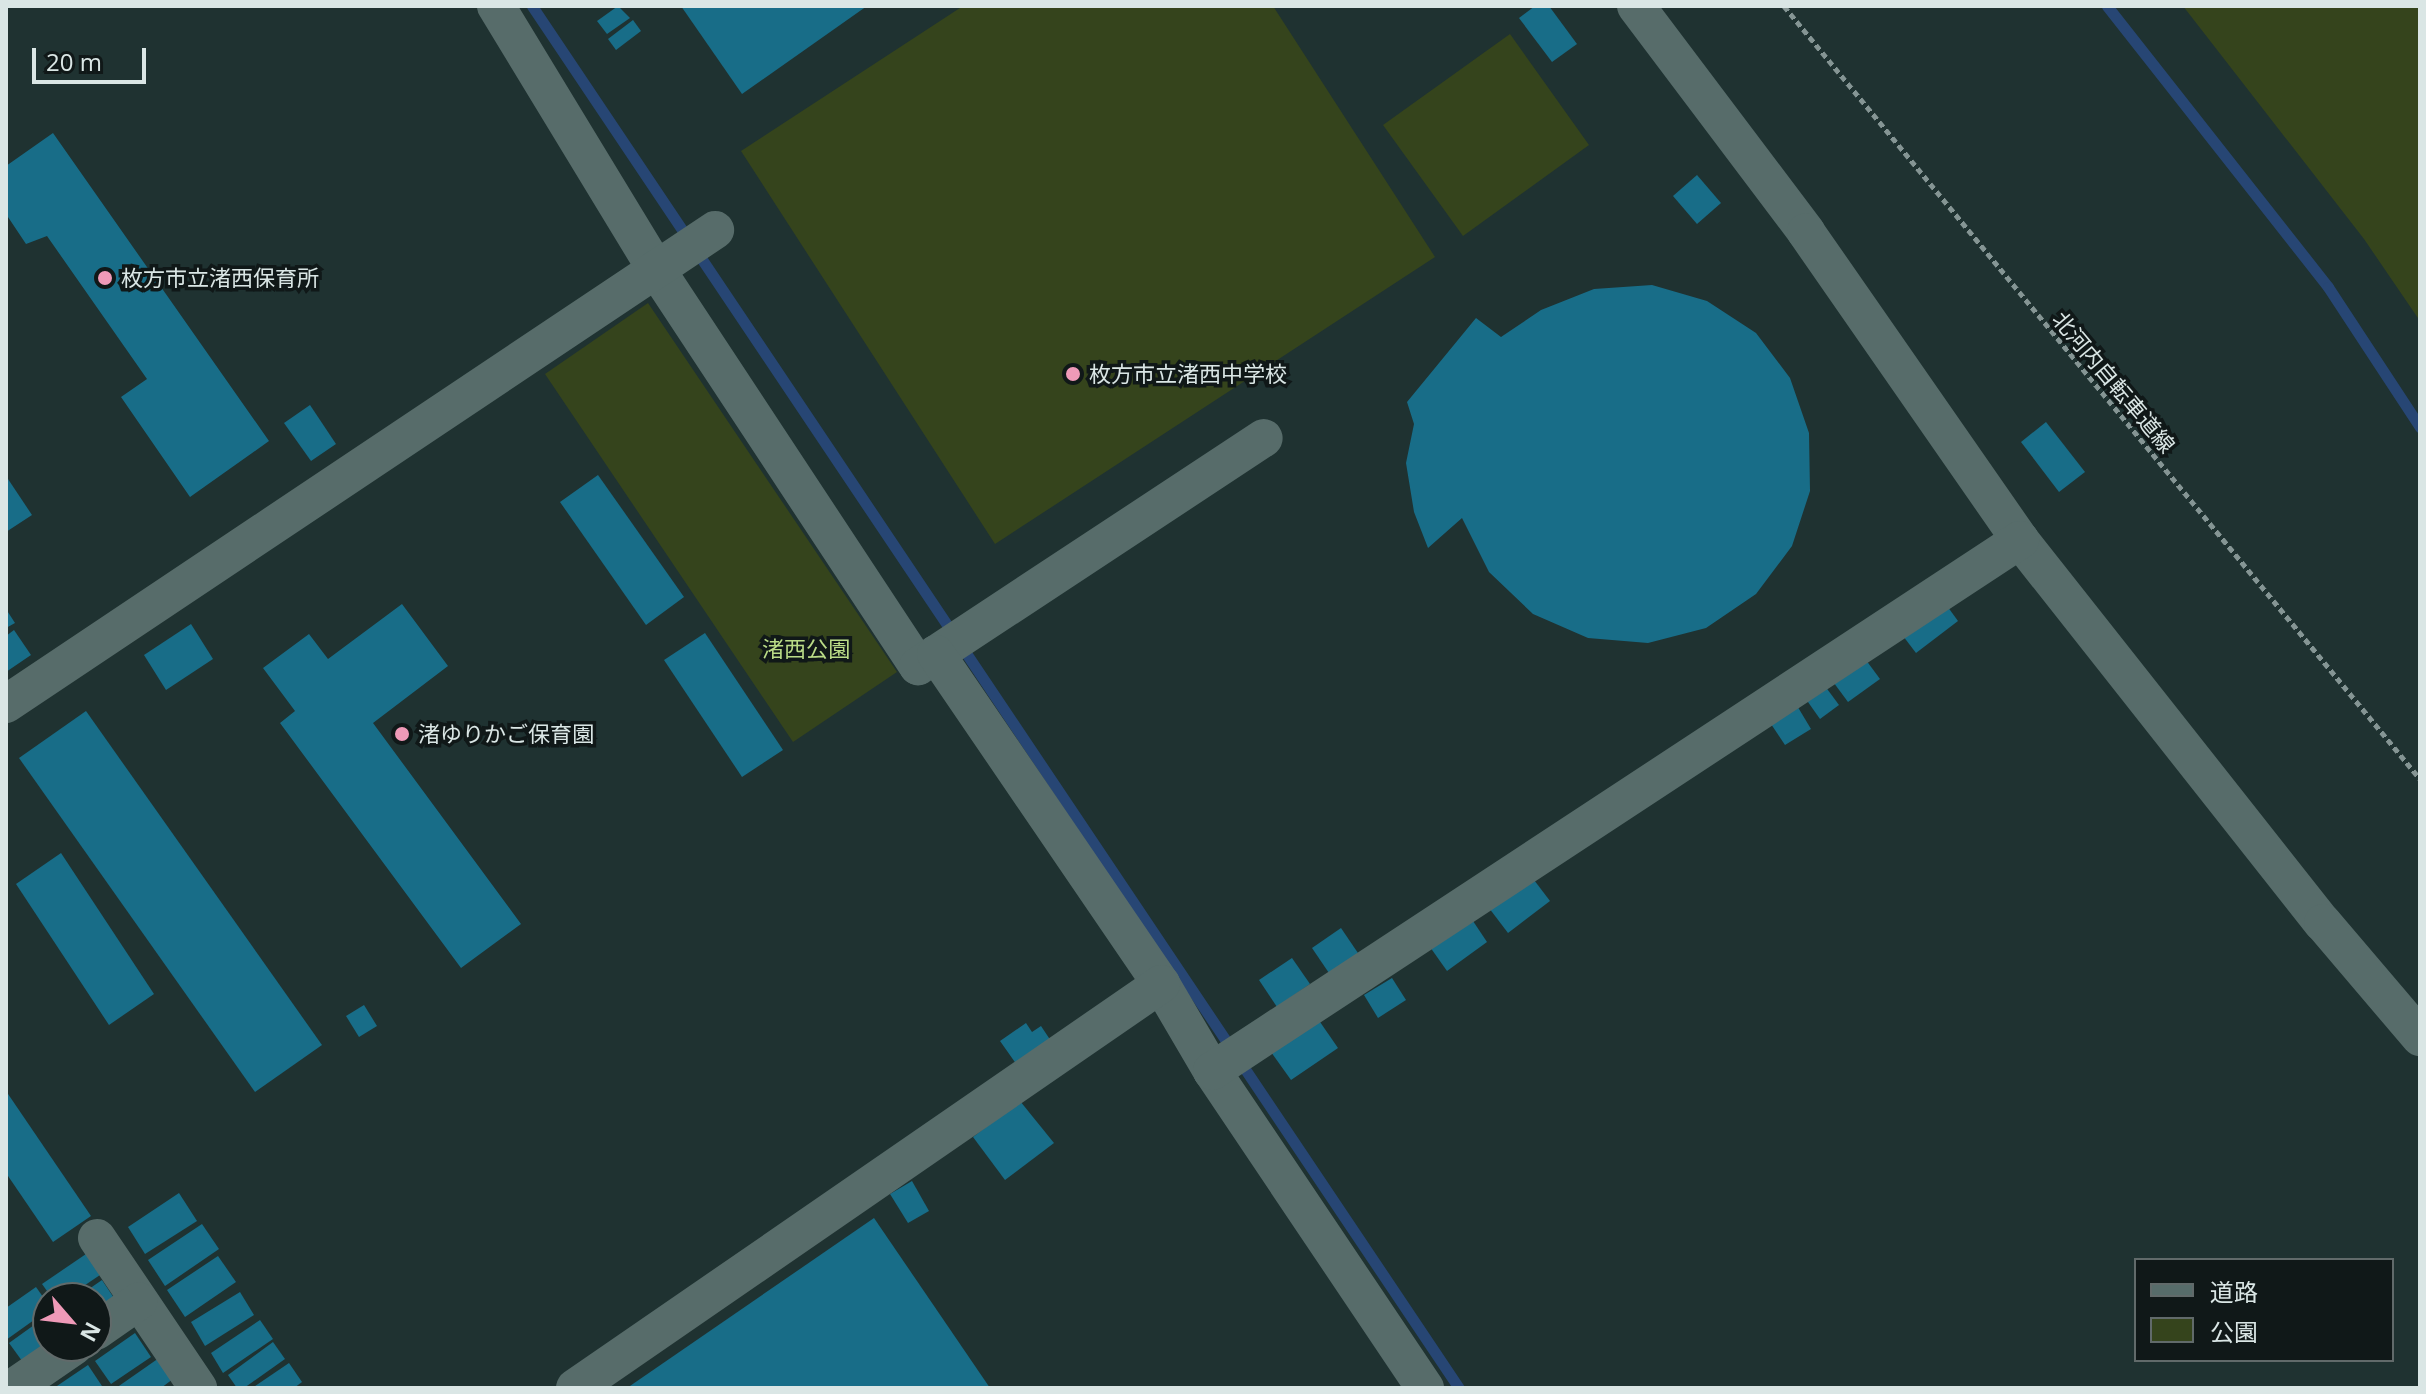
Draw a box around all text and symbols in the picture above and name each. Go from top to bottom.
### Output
scale bar [36,32,150,82]
text: 20 m [46,45,102,78]
place label: 枚方市立渚西保育所 [121,265,319,291]
marker: 枚方市立渚西保育所 [96,269,114,287]
street label: 北河内自転車道線 [2047,306,2181,458]
place label: 枚方市立渚西中学校 [1089,361,1287,387]
marker: 枚方市立渚西中学校 [1064,365,1082,383]
park label: 渚西公園 [762,636,850,662]
place label: 渚ゆりかご保育園 [418,721,594,747]
marker: 渚ゆりかご保育園 [393,725,411,743]
legend [2134,1258,2394,1362]
text: 道路 [2210,1275,2258,1308]
north arrow [32,1282,112,1362]
text: 公園 [2210,1315,2258,1348]
text: N [74,1317,109,1347]

